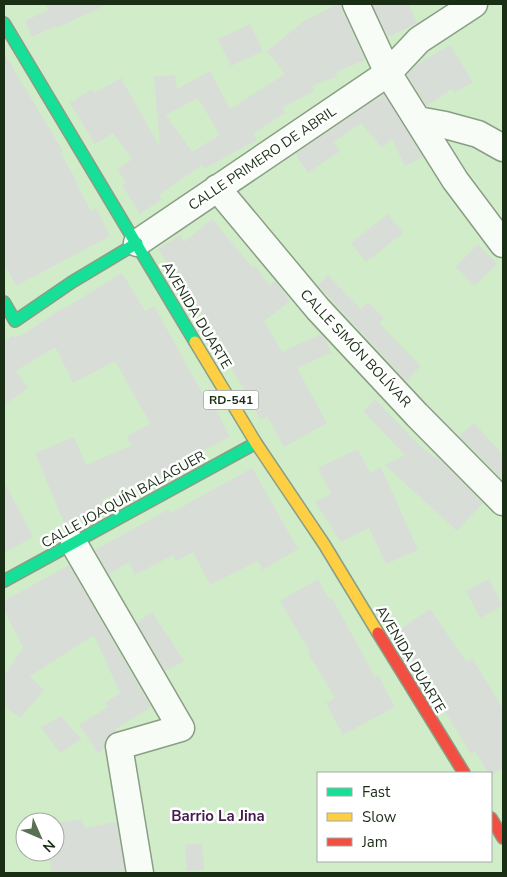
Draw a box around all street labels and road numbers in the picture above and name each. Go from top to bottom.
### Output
street label: CALLE PRIMERO DE ABRIL [185,102,340,215]
street label: AVENIDA DUARTE [157,258,236,372]
street label: CALLE SIMÓN BOLÍVAR [296,285,415,412]
road number: RD-541 [204,390,258,410]
street label: CALLE JOAQUÍN BALAGUER [38,446,209,553]
street label: AVENIDA DUARTE [371,602,450,716]

